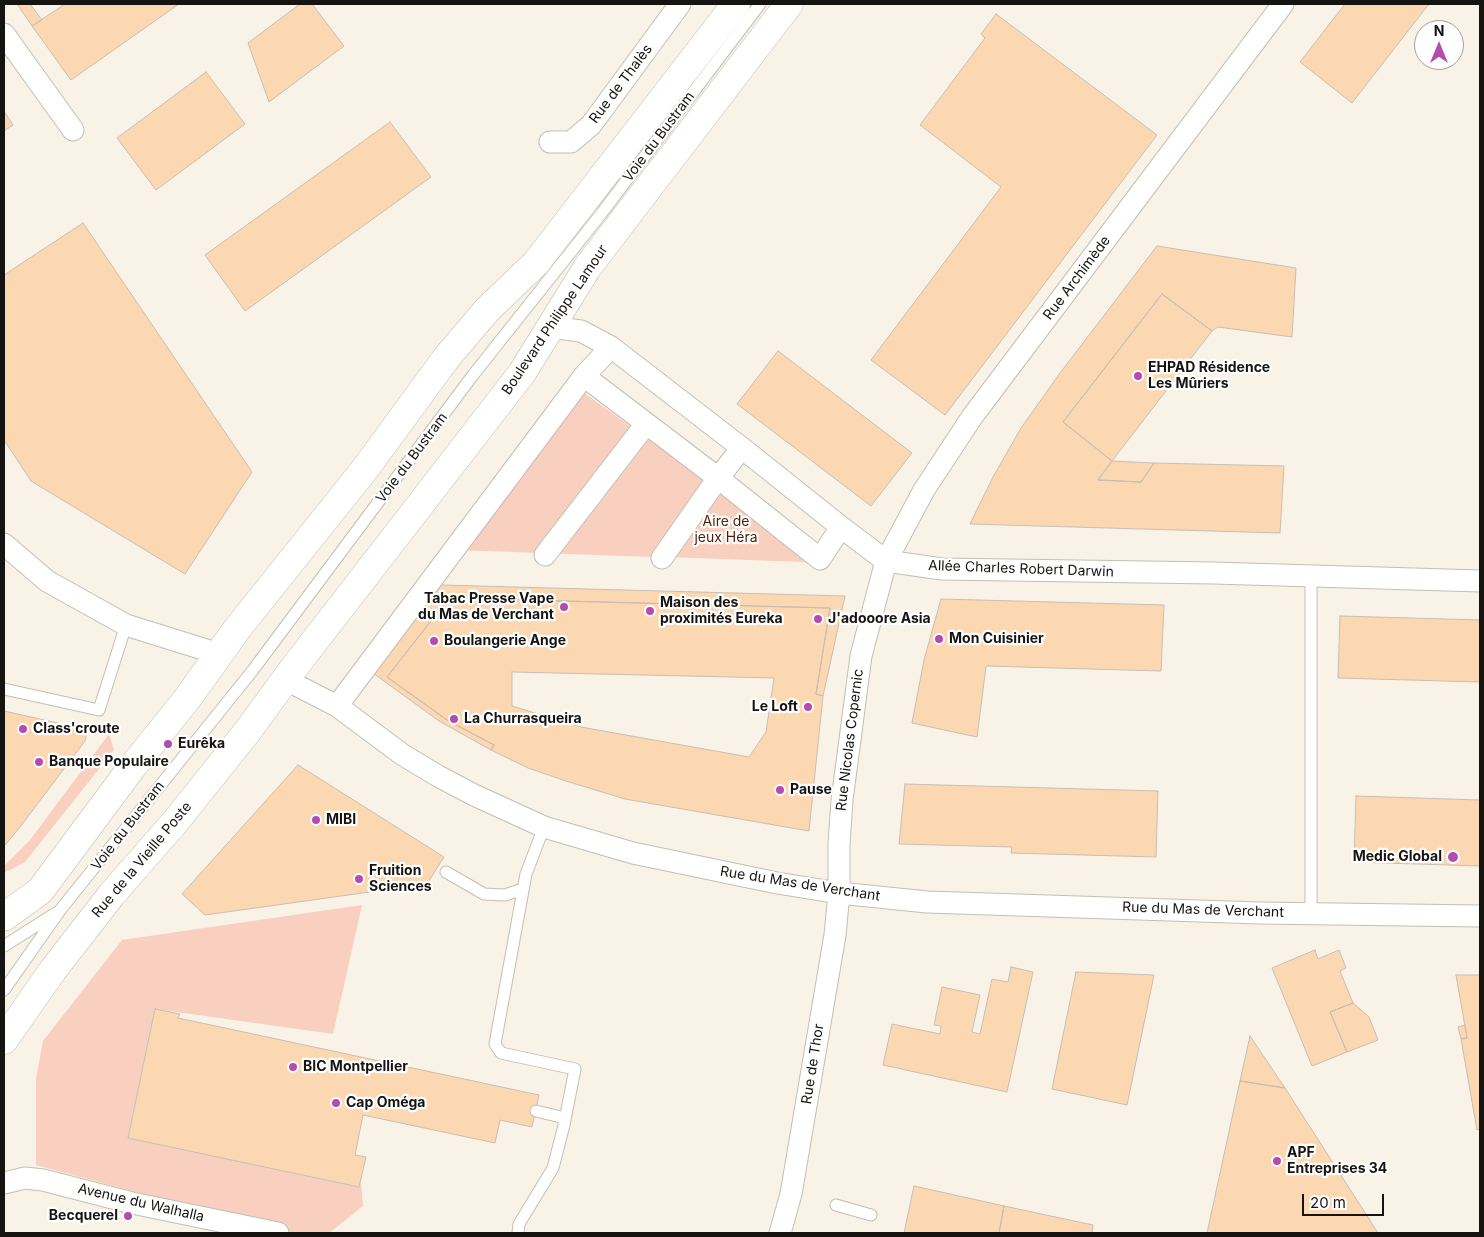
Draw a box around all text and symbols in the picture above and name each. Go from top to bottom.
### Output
north arrow [1414,20,1464,70]
text: N [1434,22,1444,39]
street label: Rue de Thalès [586,41,656,127]
street label: Voie du Bustram [620,89,698,185]
street label: Rue Archimède [1040,233,1114,323]
street label: Boulevard Philippe Lamour [499,242,611,398]
place label: EHPAD Résidence Les Mûriers [1148,360,1270,392]
marker: EHPAD Résidence Les Mûriers [1132,370,1144,382]
street label: Voie du Bustram [373,410,451,506]
park label: Aire de jeux Héra [694,514,758,546]
street label: Allée Charles Robert Darwin [928,557,1114,581]
place label: Tabac Presse Vape du Mas de Verchant [418,591,554,624]
place label: Maison des proximités Eureka [660,595,783,628]
marker: Tabac Presse Vape du Mas de Verchant [558,601,570,613]
marker: Maison des proximités Eureka [644,605,656,617]
place label: J'adooore Asia [828,611,931,627]
marker: J'adooore Asia [812,613,824,625]
place label: Mon Cuisinier [949,631,1044,647]
place label: Boulangerie Ange [444,633,566,649]
marker: Mon Cuisinier [933,633,945,645]
marker: Boulangerie Ange [428,635,440,647]
street label: Rue Nicolas Copernic [833,668,867,812]
place label: Le Loft [752,699,798,715]
marker: Le Loft [802,701,814,713]
place label: La Churrasqueira [464,711,582,727]
marker: La Churrasqueira [448,713,460,725]
place label: Class'croute [33,721,120,737]
marker: Class'croute [17,723,29,735]
place label: Eurêka [178,736,225,752]
marker: Eurêka [162,738,174,750]
place label: Banque Populaire [49,754,169,770]
marker: Banque Populaire [33,756,45,768]
street label: Voie du Bustram [88,778,168,874]
place label: Pause [790,782,832,798]
marker: Pause [774,784,786,796]
street label: Rue de la Vieille Poste [89,799,195,921]
place label: MIBI [326,812,356,828]
marker: MIBI [310,814,322,826]
place label: Medic Global [1353,849,1442,865]
marker: Medic Global [1446,850,1460,864]
place label: Fruition Sciences [369,863,432,896]
street label: Rue du Mas de Verchant [719,863,881,905]
marker: Fruition Sciences [353,873,365,885]
street label: Rue du Mas de Verchant [1122,899,1284,921]
street label: Rue de Thor [798,1023,828,1105]
place label: BIC Montpellier [303,1059,408,1075]
marker: BIC Montpellier [287,1061,299,1073]
place label: Cap Oméga [346,1095,426,1111]
marker: Cap Oméga [330,1097,342,1109]
place label: APF Entreprises 34 [1287,1145,1387,1178]
marker: APF Entreprises 34 [1271,1155,1283,1167]
street label: Avenue du Walhalla [76,1180,206,1226]
scale bar [1304,1184,1386,1216]
text: 20 m [1310,1193,1346,1212]
place label: Becquerel [49,1208,118,1224]
marker: Becquerel [122,1210,134,1222]

